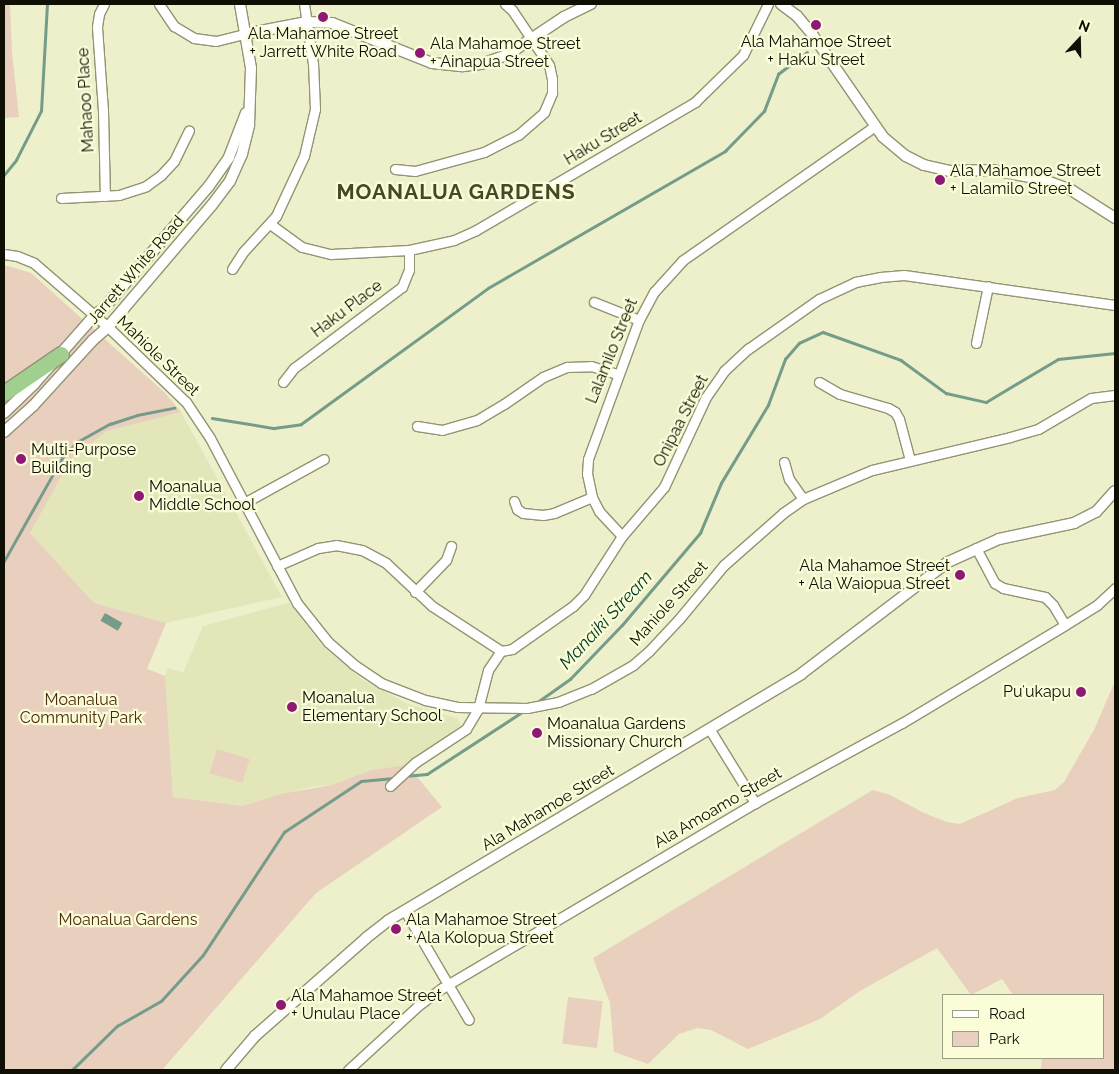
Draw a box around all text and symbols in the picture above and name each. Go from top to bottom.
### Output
marker: Ala Mahamoe Street + Jarrett White Road [317,11,329,23]
north arrow [1054,15,1104,65]
text: N [1077,17,1092,35]
marker: Ala Mahamoe Street + Haku Street [810,19,822,31]
place label: Ala Mahamoe Street + Jarrett White Road [248,24,398,62]
place label: Ala Mahamoe Street + Haku Street [741,32,891,70]
place label: Ala Mahamoe Street + Ainapua Street [430,34,581,72]
street label: Mahaoo Place [74,47,98,153]
marker: Ala Mahamoe Street + Ainapua Street [414,47,426,59]
street label: Haku Street [561,108,645,170]
place label: Ala Mahamoe Street + Lalamilo Street [950,161,1101,199]
marker: Ala Mahamoe Street + Lalamilo Street [934,174,946,186]
district label: MOANALUA GARDENS [334,179,578,205]
street label: Jarrett White Road [83,212,189,328]
street label: Haku Place [308,276,386,342]
street label: Lalamilo Street [582,296,642,406]
street label: Mahiole Street [113,312,203,400]
street label: Onipaa Street [650,372,712,470]
place label: Multi-Purpose Building [31,440,136,478]
marker: Multi-Purpose Building [15,453,27,465]
place label: Moanalua Middle School [149,477,255,515]
marker: Moanalua Middle School [133,490,145,502]
place label: Ala Mahamoe Street + Ala Waiopua Street [797,556,950,594]
street label: Mahiole Street [626,558,712,650]
water label: Manaiki Stream [555,566,657,674]
marker: Ala Mahamoe Street + Ala Waiopua Street [954,569,966,581]
place label: Puʻukapu [1003,682,1071,702]
marker: Puʻukapu [1075,686,1087,698]
place label: Moanalua Elementary School [302,688,442,726]
park label: Moanalua Community Park [19,690,143,728]
marker: Moanalua Elementary School [286,701,298,713]
place label: Moanalua Gardens Missionary Church [547,714,686,752]
marker: Moanalua Gardens Missionary Church [531,727,543,739]
street label: Ala Mahamoe Street [478,761,618,855]
street label: Ala Amoamo Street [651,764,785,852]
park label: Moanalua Gardens [59,910,197,930]
place label: Ala Mahamoe Street + Ala Kolopua Street [406,910,557,948]
marker: Ala Mahamoe Street + Ala Kolopua Street [390,923,402,935]
place label: Ala Mahamoe Street + Unulau Place [291,986,442,1024]
legend [942,994,1104,1059]
marker: Ala Mahamoe Street + Unulau Place [275,999,287,1011]
text: Road [989,1005,1025,1023]
text: Park [989,1030,1020,1048]

